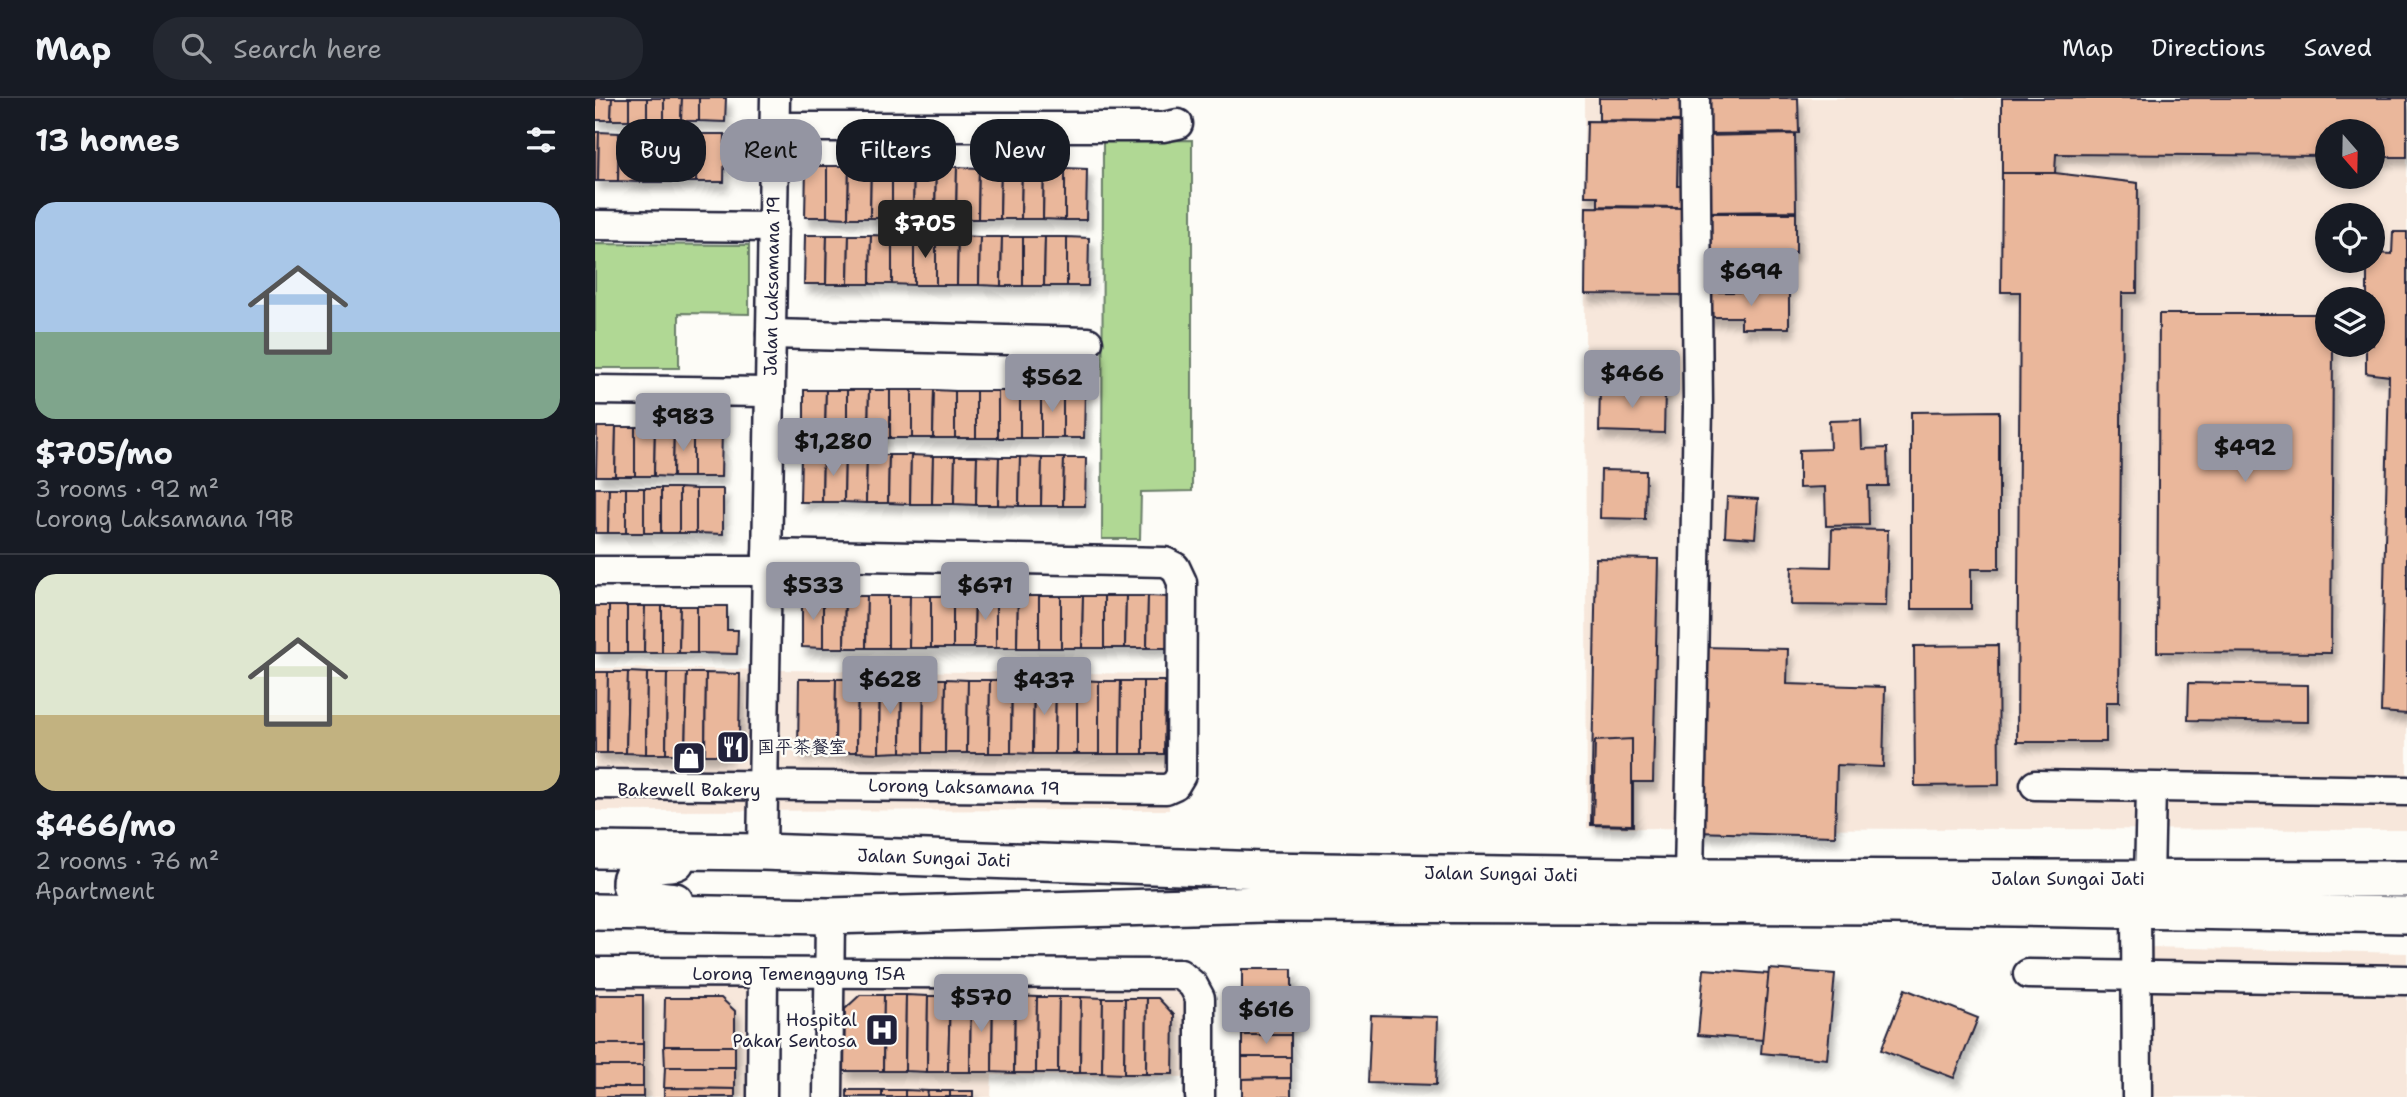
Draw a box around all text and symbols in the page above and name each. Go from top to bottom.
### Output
search box [153,17,643,80]
text: Map [35,26,111,71]
icon: search [177,29,215,67]
text: Search here [233,31,382,66]
text: Map [2062,32,2113,64]
text: Directions [2151,32,2266,64]
text: Saved [2304,32,2372,64]
chip: Buy [616,119,706,182]
chip: Rent [720,119,822,182]
chip: Filters [836,119,956,182]
chip: New [970,119,1070,182]
north arrow [2315,119,2385,189]
map controls [2315,119,2385,357]
text: 13 homes [35,120,180,161]
icon: filters [522,121,560,159]
street label: Jalan Laksamana 19 [758,196,786,376]
pin: $705 [884,200,966,260]
button: locate [2315,203,2385,273]
text: $705 [894,208,956,238]
icon: home [235,247,361,373]
pin: $694 [1710,248,1792,308]
text: $694 [1720,256,1782,286]
button: layers [2315,287,2385,357]
pin: $466 [1591,350,1673,410]
pin: $562 [1011,354,1093,414]
text: $466 [1600,358,1664,388]
text: $562 [1021,362,1083,392]
pin: $983 [642,394,724,453]
text: $983 [652,401,715,431]
pin: $1,280 [776,418,890,478]
pin: $492 [2204,424,2286,484]
text: $1,280 [794,426,872,456]
text: $492 [2214,432,2276,462]
text: $705/mo [35,433,173,474]
text: 3 rooms · 92 m² [35,474,219,504]
text: Lorong Laksamana 19B [35,504,294,534]
pin: $533 [772,562,854,622]
pin: $671 [944,562,1026,622]
text: $533 [782,570,844,600]
text: $671 [957,570,1013,600]
icon: home [235,619,361,745]
pin: $628 [849,656,931,716]
pin: $437 [1003,658,1085,717]
text: $628 [858,664,922,694]
text: $437 [1013,665,1075,695]
restaurant icon: 国平茶餐室 [714,728,752,766]
place label: 国平茶餐室 [757,735,847,759]
shop icon: Bakewell Bakery [670,739,708,777]
street label: Lorong Laksamana 19 [868,773,1060,801]
place label: Bakewell Bakery [617,778,761,802]
text: $466/mo [35,805,176,846]
street label: Jalan Sungai Jati [857,843,1011,873]
text: 2 rooms · 76 m² [35,846,219,876]
street label: Jalan Sungai Jati [1424,861,1578,887]
street label: Jalan Sungai Jati [1991,867,2145,891]
text: Apartment [35,876,155,906]
street label: Lorong Temenggung 15A [692,962,906,986]
pin: $570 [940,974,1022,1034]
text: $570 [950,982,1012,1012]
pin: $616 [1225,986,1307,1046]
text: $616 [1238,994,1294,1024]
place label: Hospital Pakar Sentosa [732,1008,858,1053]
hospital icon: Hospital Pakar Sentosa [863,1011,901,1049]

